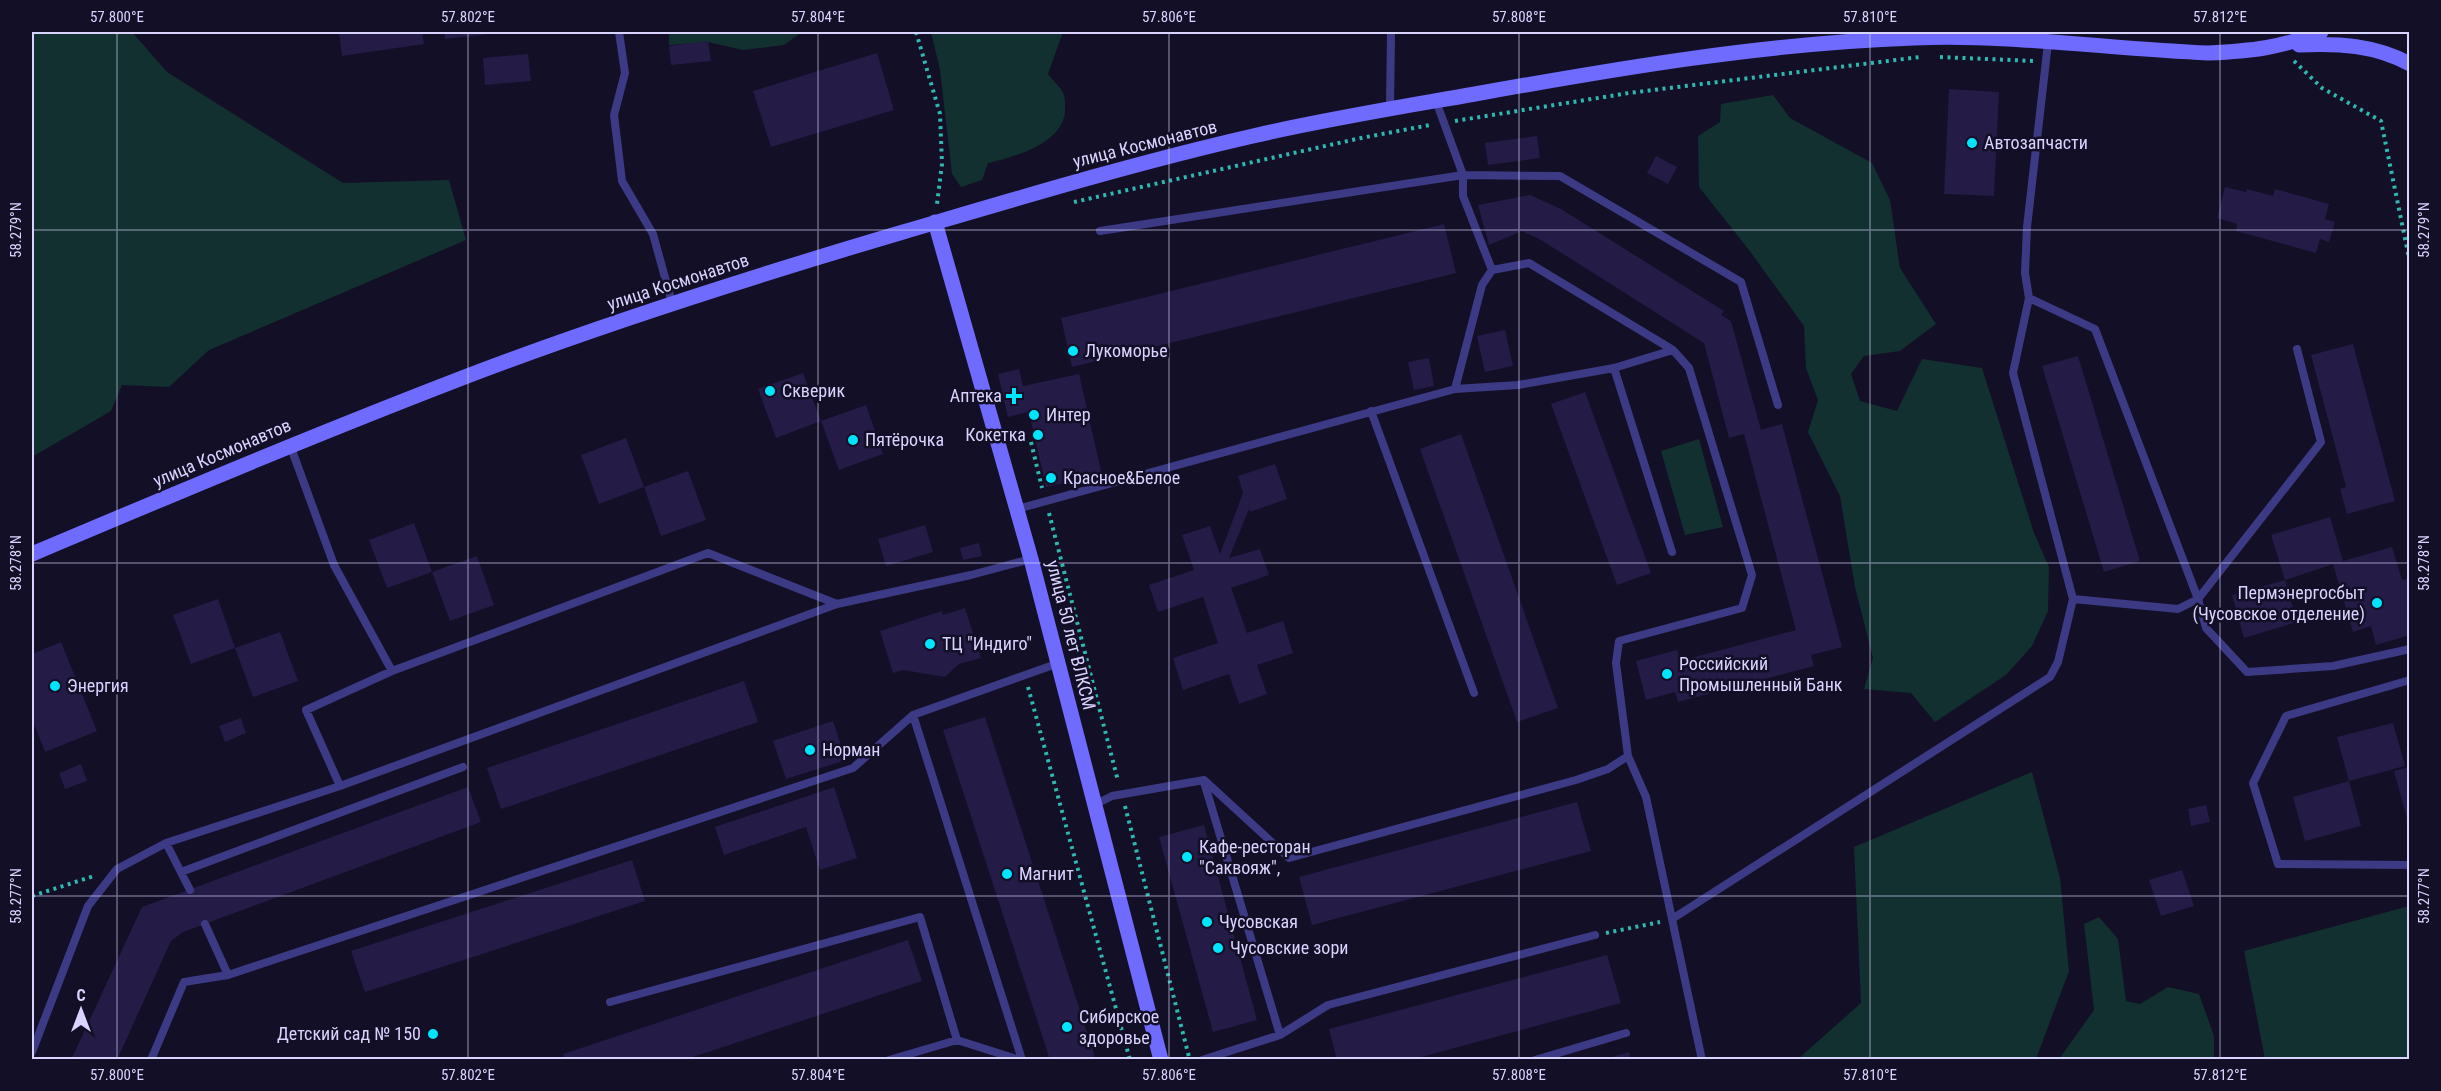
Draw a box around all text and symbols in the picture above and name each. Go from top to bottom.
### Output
text: 57.800°E [90,8,144,26]
text: 57.802°E [441,8,495,26]
text: 57.804°E [791,8,845,26]
text: 57.806°E [1142,8,1196,26]
text: 57.808°E [1492,8,1546,26]
text: 57.810°E [1843,8,1897,26]
text: 57.812°E [2193,8,2247,26]
street label: улица Космонавтов [1071,115,1219,172]
place label: Автозапчасти [1984,132,2088,153]
marker: Автозапчасти [1965,136,1979,150]
text: 58.279°N [7,202,25,258]
text: 58.279°N [2415,202,2433,258]
street label: улица Космонавтов [604,249,751,314]
place label: Лукоморье [1085,340,1168,361]
marker: Лукоморье [1066,344,1080,358]
place label: Скверик [782,380,845,401]
marker: Скверик [763,384,777,398]
place label: Аптека [950,385,1002,406]
marker: Аптека [1007,389,1021,403]
place label: Интер [1046,404,1091,425]
marker: Интер [1027,408,1041,422]
street label: улица Космонавтов [150,414,294,491]
place label: Кокетка [965,424,1026,445]
marker: Кокетка [1031,428,1045,442]
place label: Пятёрочка [865,429,944,450]
marker: Пятёрочка [846,433,860,447]
place label: Красное&Белое [1063,467,1180,488]
marker: Красное&Белое [1044,471,1058,485]
text: 58.278°N [7,535,25,591]
text: 58.278°N [2415,535,2433,591]
street label: улица 50 лет ВЛКСМ [1043,558,1100,712]
place label: Пермэнергосбыт (Чусовское отделение) [2192,582,2365,625]
marker: Пермэнергосбыт (Чусовское отделение) [2370,596,2384,610]
place label: ТЦ "Индиго" [942,633,1032,654]
marker: ТЦ "Индиго" [923,637,937,651]
place label: Российский Промышленный Банк [1679,653,1843,695]
marker: Российский Промышленный Банк [1660,667,1674,681]
place label: Энергия [67,675,129,696]
marker: Энергия [48,679,62,693]
place label: Норман [822,739,880,760]
marker: Норман [803,743,817,757]
place label: Кафе-ресторан "Саквояж", [1199,836,1311,878]
marker: Кафе-ресторан "Саквояж", [1180,850,1194,864]
place label: Магнит [1019,863,1074,884]
marker: Магнит [1000,867,1014,881]
text: 58.277°N [7,868,25,924]
text: 58.277°N [2415,868,2433,924]
place label: Чусовская [1219,911,1298,932]
marker: Чусовская [1200,915,1214,929]
place label: Чусовские зори [1230,937,1348,958]
marker: Чусовские зори [1211,941,1225,955]
north arrow [51,980,111,1040]
text: С [76,986,86,1005]
place label: Сибирское здоровье [1079,1006,1159,1048]
marker: Сибирское здоровье [1060,1020,1074,1034]
place label: Детский сад № 150 [277,1023,421,1044]
marker: Детский сад № 150 [426,1027,440,1041]
text: 57.800°E [90,1066,144,1084]
text: 57.802°E [441,1066,495,1084]
text: 57.804°E [791,1066,845,1084]
text: 57.806°E [1142,1066,1196,1084]
text: 57.808°E [1492,1066,1546,1084]
text: 57.810°E [1843,1066,1897,1084]
text: 57.812°E [2193,1066,2247,1084]

